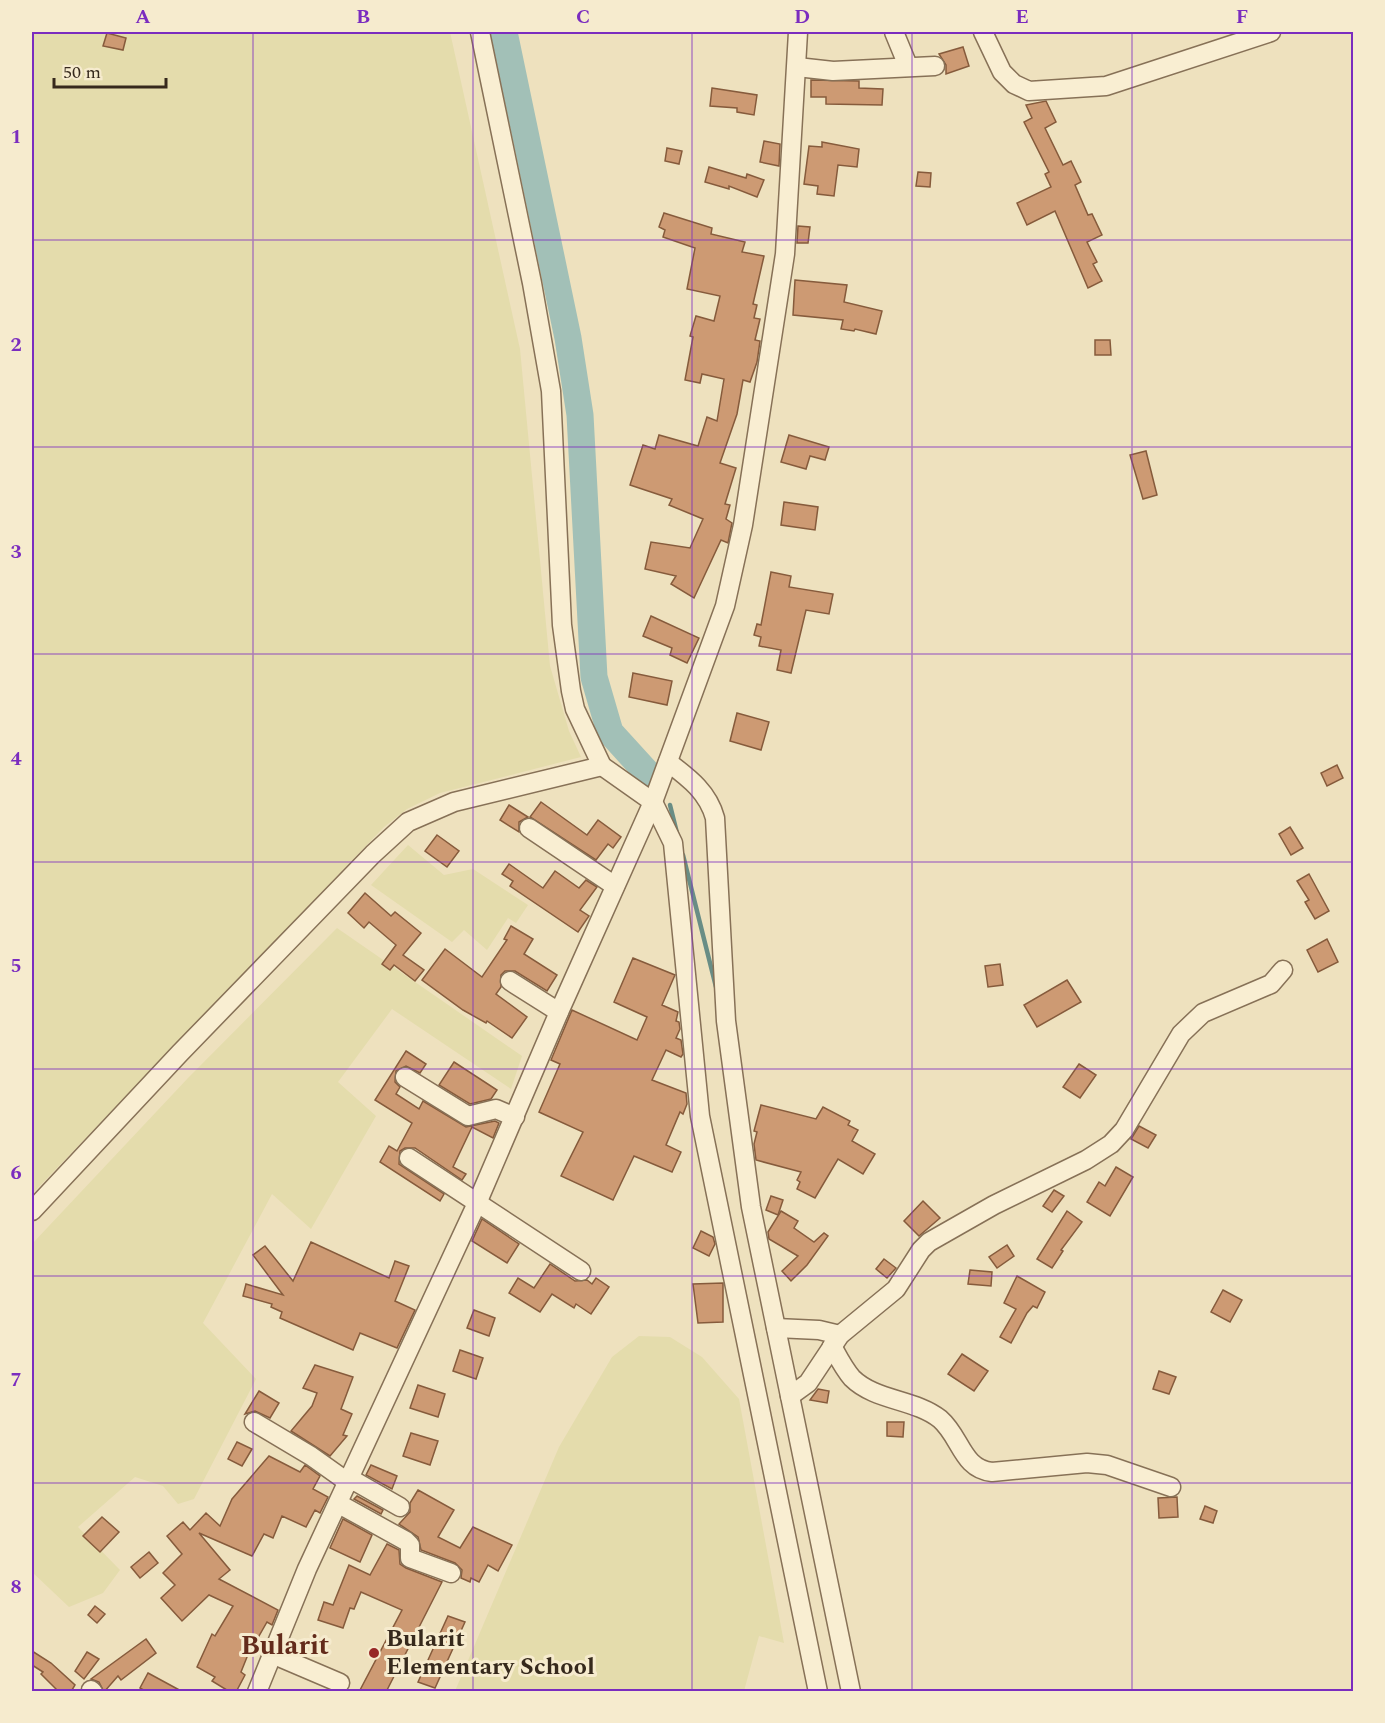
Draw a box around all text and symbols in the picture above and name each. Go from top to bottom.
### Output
text: A [135,2,151,32]
text: B [356,2,370,32]
text: C [576,2,590,32]
text: D [794,2,810,32]
text: E [1015,2,1029,32]
text: F [1236,2,1248,32]
scale bar [54,51,166,89]
text: 50 m [63,59,101,86]
text: 1 [10,122,22,152]
text: 2 [10,330,22,360]
text: 3 [10,537,22,567]
text: 4 [10,744,22,774]
text: 5 [10,951,22,981]
text: 6 [10,1158,22,1188]
text: 7 [10,1365,22,1395]
text: 8 [10,1572,22,1602]
place label: Bularit Elementary School [386,1621,595,1685]
district label: Bularit [241,1625,329,1667]
marker: Bularit Elementary School [367,1646,381,1660]

